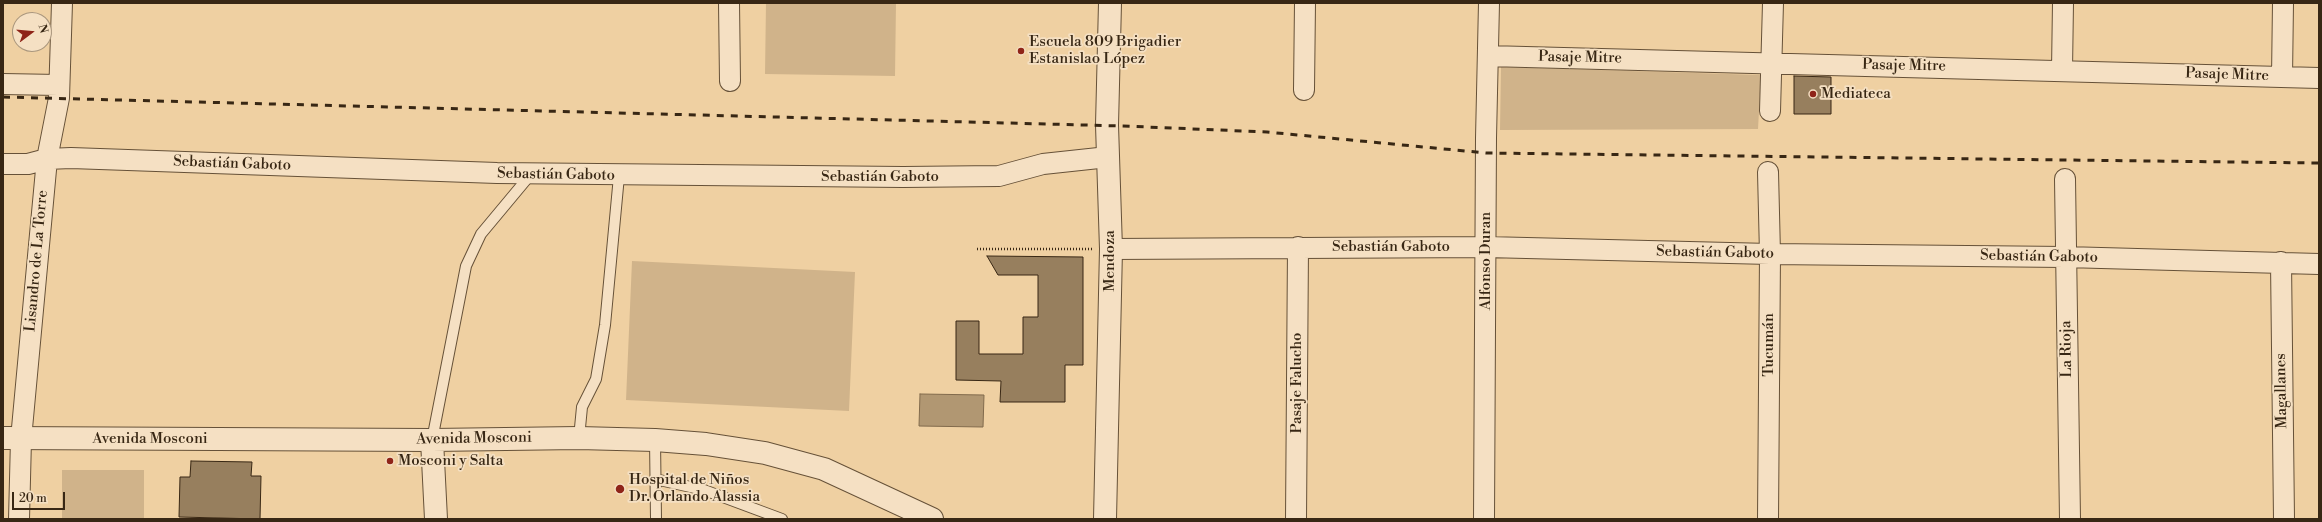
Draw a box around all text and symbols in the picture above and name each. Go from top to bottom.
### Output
north arrow [12,12,52,52]
text: N [35,23,51,35]
place label: Escuela 809 Brigadier Estanislao López [1029,33,1181,68]
marker: Escuela 809 Brigadier Estanislao López [1016,46,1026,56]
street label: Pasaje Mitre [1538,48,1622,68]
street label: Pasaje Mitre [1862,56,1946,76]
street label: Pasaje Mitre [2185,65,2269,85]
place label: Mediateca [1821,85,1891,103]
marker: Mediateca [1808,89,1818,99]
street label: Sebastián Gaboto [173,153,291,175]
street label: Sebastián Gaboto [497,165,615,185]
street label: Sebastián Gaboto [821,168,939,186]
street label: Lisandro de La Torre [22,189,52,333]
street label: Alfonso Duran [1477,212,1495,310]
street label: Mendoza [1101,230,1119,292]
street label: Sebastián Gaboto [1332,238,1450,256]
street label: Sebastián Gaboto [1656,243,1774,263]
street label: Sebastián Gaboto [1980,247,2098,267]
street label: Tucumán [1760,313,1778,377]
street label: La Rioja [2058,320,2076,378]
street label: Pasaje Falucho [1288,332,1306,434]
street label: Magallanes [2272,353,2292,429]
street label: Avenida Mosconi [416,429,532,449]
street label: Avenida Mosconi [92,430,208,448]
place label: Mosconi y Salta [398,452,503,470]
marker: Mosconi y Salta [385,456,395,466]
place label: Hospital de Niños Dr. Orlando Alassia [629,471,760,506]
marker: Hospital de Niños Dr. Orlando Alassia [614,483,626,495]
scale bar [14,484,67,510]
text: 20 m [19,491,47,506]

